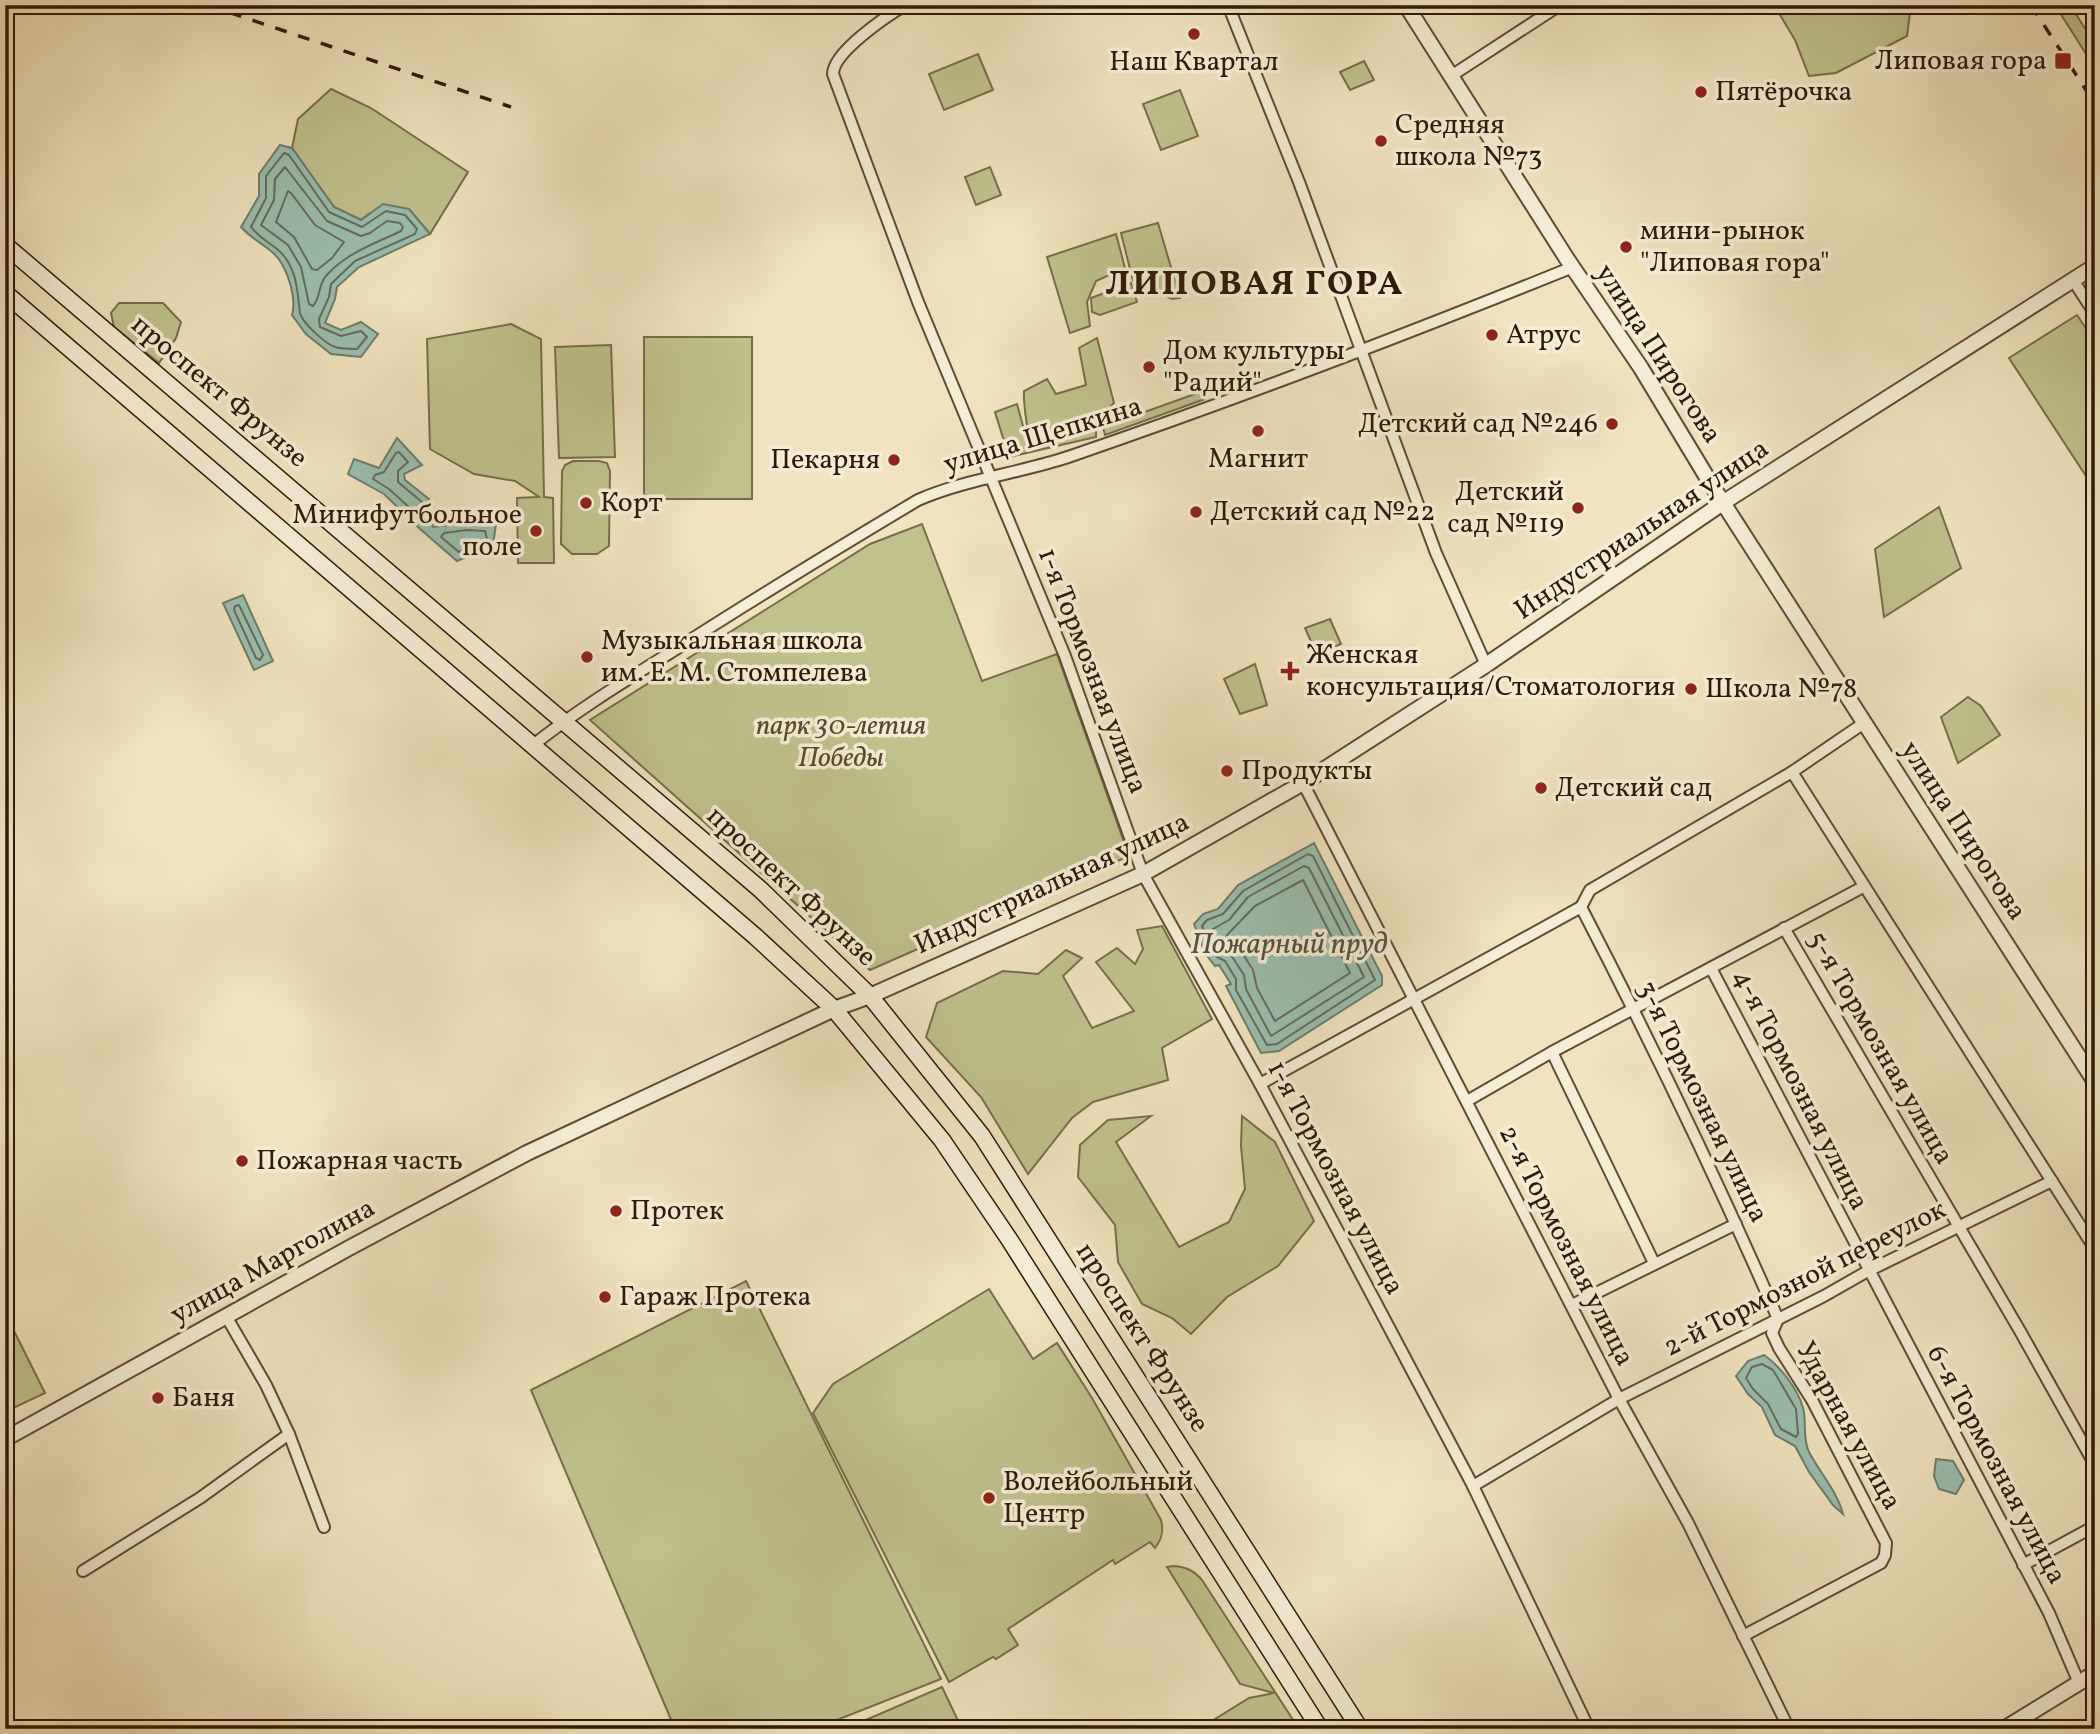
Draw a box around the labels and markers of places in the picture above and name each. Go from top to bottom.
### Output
marker: Наш Квартал [1186,26,1202,42]
place label: Липовая гора [1875,42,2047,81]
place label: Наш Квартал [1109,43,1279,82]
marker: Липовая гора [2053,51,2073,71]
place label: Пятёрочка [1715,73,1852,112]
marker: Пятёрочка [1693,84,1709,100]
place label: Средняя школа №73 [1395,106,1542,177]
marker: Средняя школа №73 [1373,133,1389,149]
place label: мини-рынок "Липовая гора" [1640,212,1830,283]
marker: мини-рынок "Липовая гора" [1618,239,1634,255]
place label: Атрус [1506,316,1581,355]
marker: Атрус [1484,327,1500,343]
place label: Дом культуры "Радий" [1163,332,1345,403]
marker: Дом культуры "Радий" [1141,359,1157,375]
place label: Детский сад №246 [1358,405,1598,444]
marker: Детский сад №246 [1604,416,1620,432]
marker: Магнит [1250,423,1266,439]
place label: Магнит [1208,440,1308,479]
place label: Пекарня [770,441,880,480]
marker: Пекарня [886,452,902,468]
place label: Детский сад №119 [1447,473,1564,544]
place label: Корт [600,484,663,523]
place label: Детский сад №22 [1210,493,1435,532]
marker: Корт [578,495,594,511]
place label: Минифутбольное поле [292,496,522,567]
marker: Детский сад №119 [1570,500,1586,516]
marker: Детский сад №22 [1188,504,1204,520]
marker: Минифутбольное поле [528,523,544,539]
place label: Музыкальная школа им. Е. М. Стомпелева [601,622,868,693]
place label: Женская консультация/Стоматология [1306,636,1675,707]
marker: Музыкальная школа им. Е. М. Стомпелева [579,649,595,665]
marker: Женская консультация/Стоматология [1280,661,1300,681]
place label: Школа №78 [1705,670,1857,709]
marker: Школа №78 [1683,681,1699,697]
place label: Продукты [1241,752,1372,791]
marker: Продукты [1219,763,1235,779]
place label: Детский сад [1555,769,1712,808]
marker: Детский сад [1533,780,1549,796]
place label: Пожарная часть [256,1142,463,1181]
marker: Пожарная часть [234,1153,250,1169]
place label: Протек [630,1192,724,1231]
marker: Протек [608,1203,624,1219]
place label: Гараж Протека [619,1278,811,1317]
marker: Гараж Протека [597,1289,613,1305]
place label: Баня [172,1379,235,1418]
marker: Баня [150,1390,166,1406]
place label: Волейбольный Центр [1003,1463,1193,1534]
marker: Волейбольный Центр [981,1490,997,1506]

